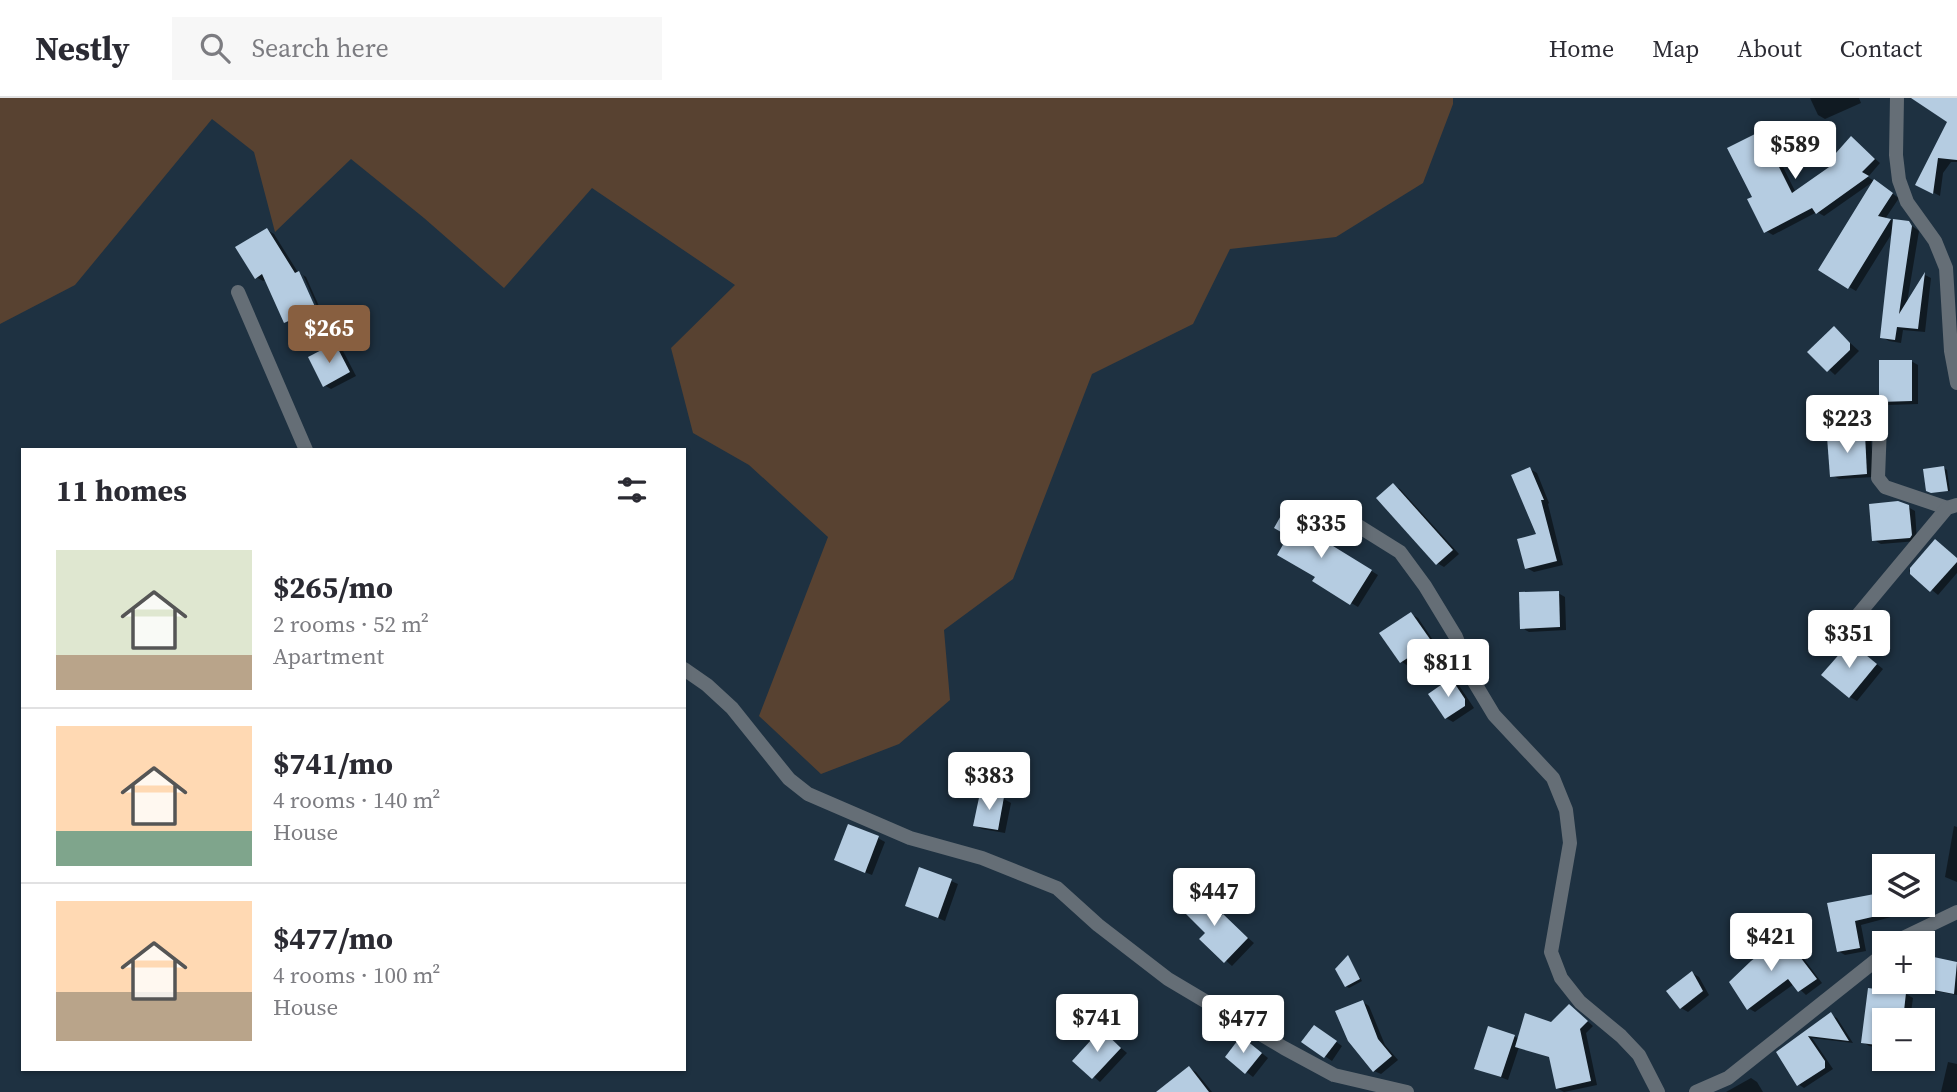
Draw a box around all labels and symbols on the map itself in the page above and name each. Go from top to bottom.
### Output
pin: $589 [1754,122,1836,181]
pin: $265 [288,306,370,365]
pin: $223 [1806,396,1888,455]
pin: $335 [1280,500,1362,560]
pin: $351 [1808,610,1890,670]
pin: $811 [1407,640,1489,699]
pin: $383 [948,752,1030,812]
pin: $447 [1173,868,1255,928]
pin: $421 [1730,914,1812,973]
pin: $741 [1056,995,1138,1054]
pin: $477 [1202,996,1284,1055]

